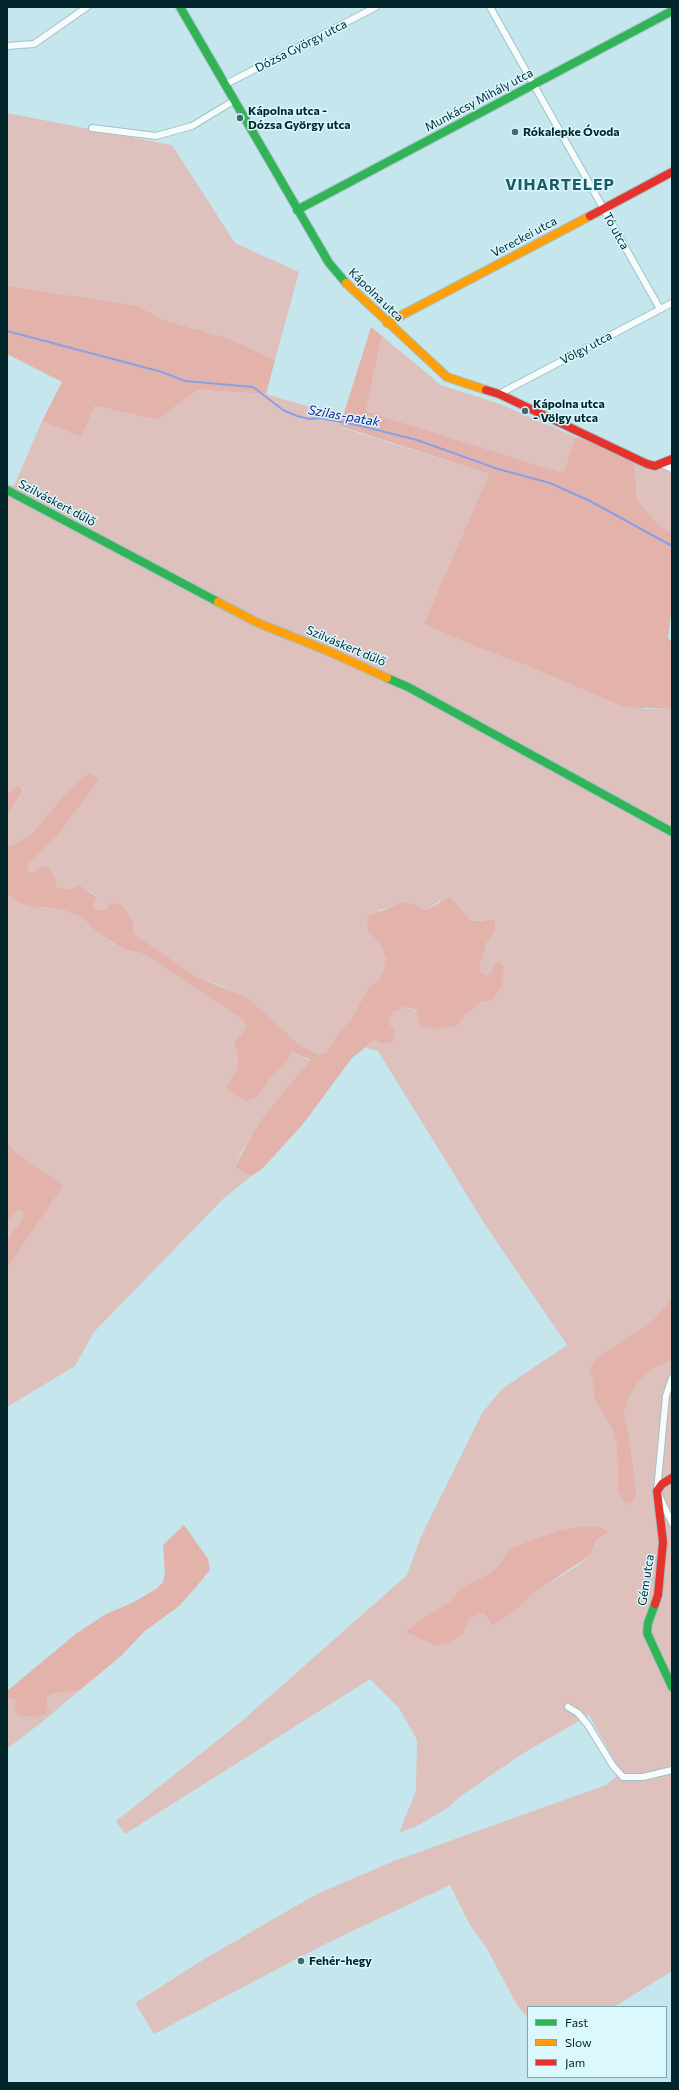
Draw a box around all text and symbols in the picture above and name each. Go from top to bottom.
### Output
street label: Dózsa György utca [253,17,349,75]
street label: Munkácsy Mihály utca [422,65,536,135]
place label: Kápolna utca - Dózsa György utca [248,104,351,132]
marker: Kápolna utca - Dózsa György utca [235,113,245,123]
place label: Rókalepke Óvoda [523,125,620,139]
marker: Rókalepke Óvoda [510,127,520,137]
district label: VIHARTELEP [505,175,615,195]
street label: Tó utca [600,210,632,252]
street label: Vereckei utca [489,214,559,260]
street label: Kápolna utca [346,265,406,325]
street label: Völgy utca [558,328,614,368]
place label: Kápolna utca - Völgy utca [533,397,605,425]
water label: Szilas-patak [307,402,381,430]
marker: Kápolna utca - Völgy utca [520,406,530,416]
street label: Szilváskert dűlő [16,477,98,529]
street label: Szilváskert dűlő [304,623,388,669]
street label: Gém utca [635,1553,657,1607]
place label: Fehér-hegy [309,1954,372,1968]
marker: Fehér-hegy [296,1956,306,1966]
legend [527,2006,667,2078]
text: Fast [565,2015,588,2029]
text: Slow [565,2035,592,2049]
text: Jam [565,2055,585,2069]

